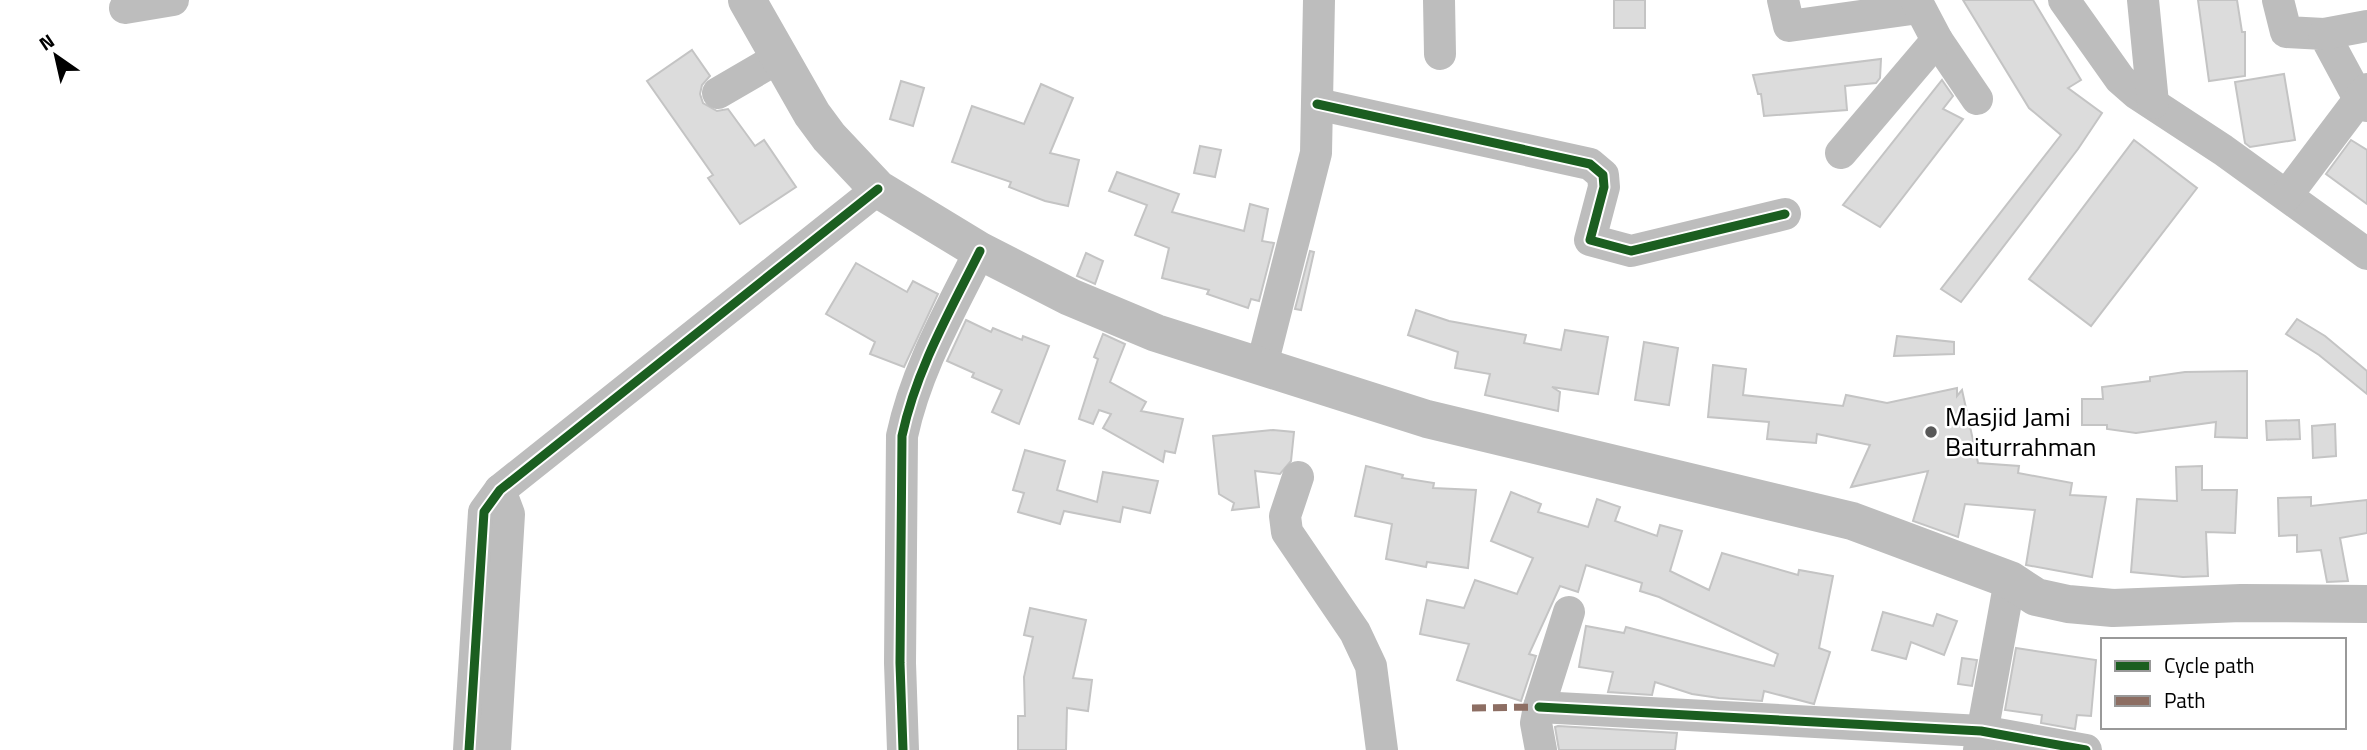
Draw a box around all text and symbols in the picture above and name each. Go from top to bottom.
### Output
north arrow [21,21,91,91]
text: N [33,26,60,57]
place label: Masjid Jami Baiturrahman [1945,397,2096,466]
marker: Masjid Jami Baiturrahman [1923,424,1939,440]
legend [2101,638,2346,729]
text: Cycle path [2164,649,2255,681]
text: Path [2164,684,2206,716]

